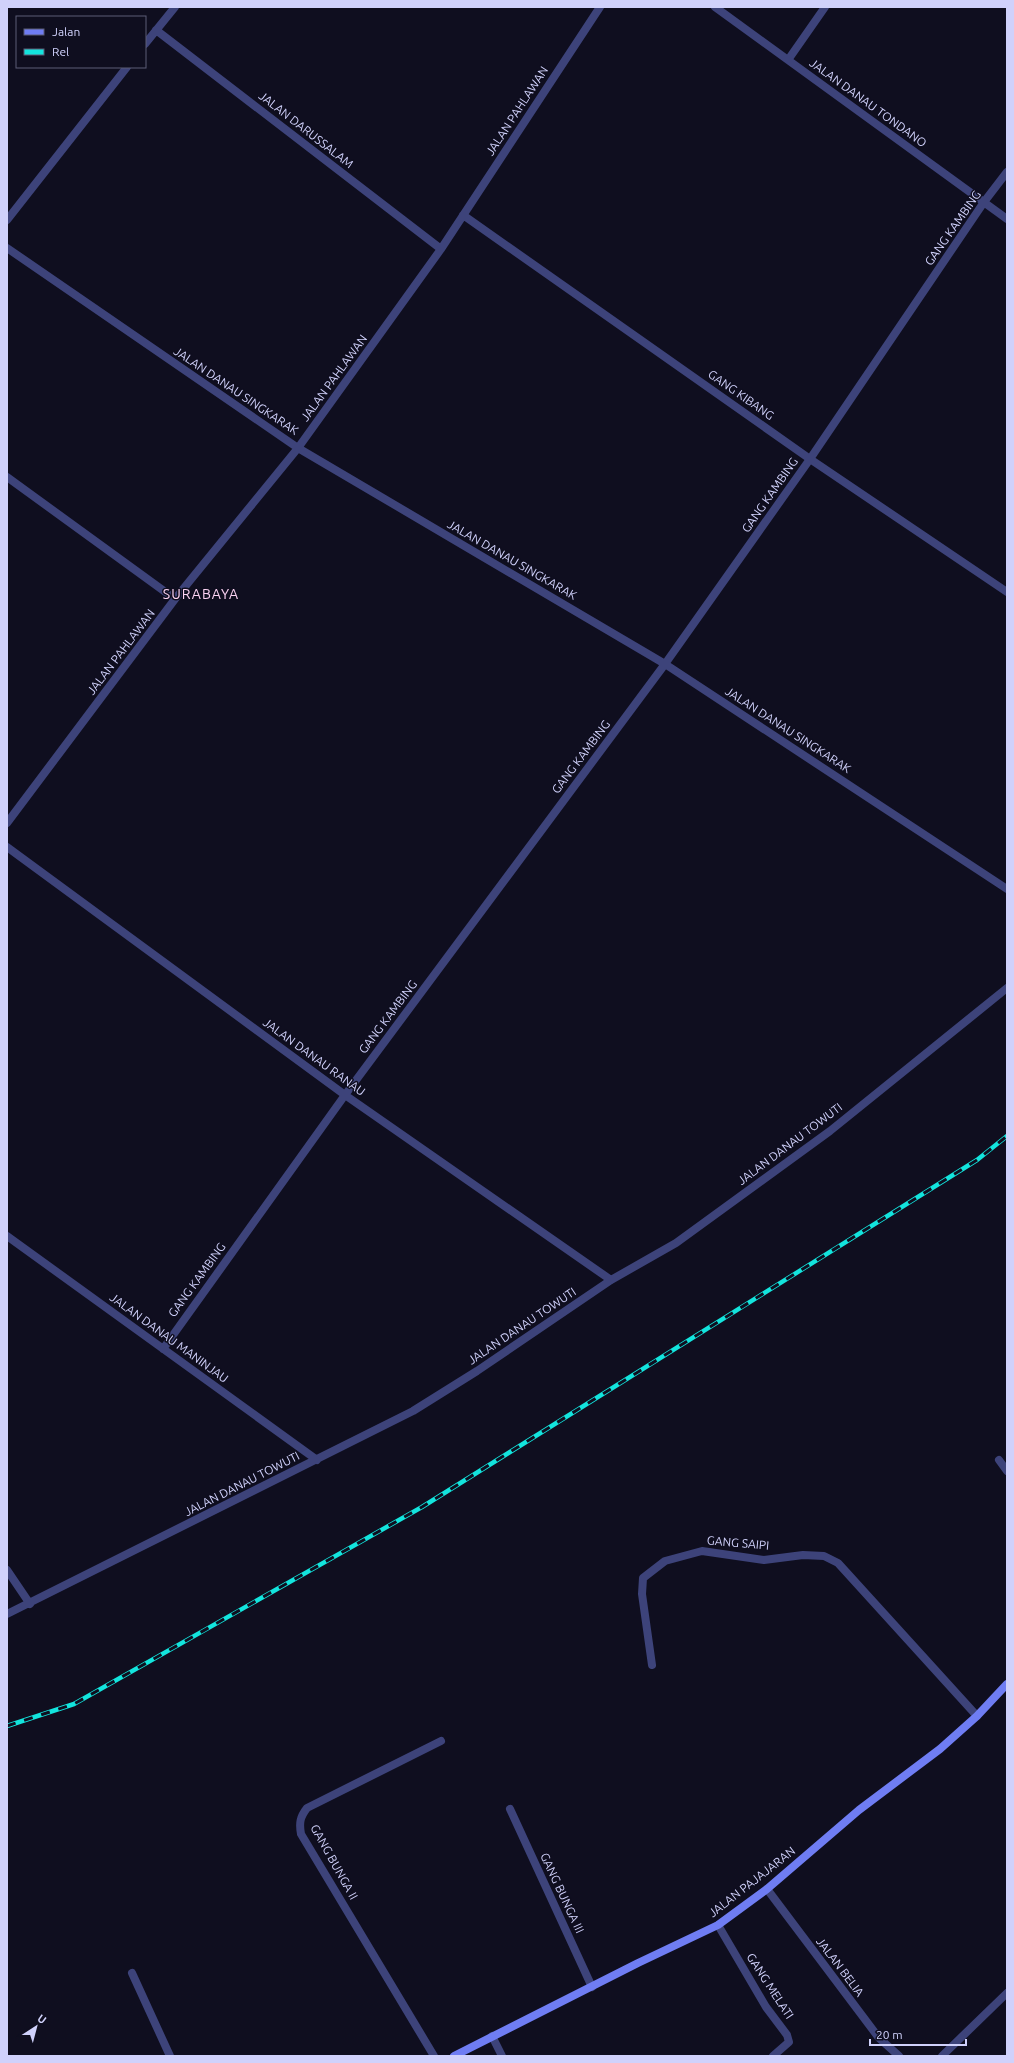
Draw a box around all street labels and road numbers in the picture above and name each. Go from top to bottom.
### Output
street label: JALAN DANAU TONDANO [807,56,929,149]
street label: JALAN PAHLAWAN [483,64,550,158]
street label: JALAN DARUSSALAM [257,89,356,170]
street label: GANG KAMBING [922,188,983,268]
street label: JALAN PAHLAWAN [298,332,369,423]
street label: JALAN DANAU SINGKARAK [172,344,301,437]
street label: GANG KIBANG [706,367,777,422]
street label: GANG KAMBING [739,455,800,535]
street label: JALAN DANAU SINGKARAK [445,517,580,602]
street label: JALAN PAHLAWAN [84,606,157,697]
street label: JALAN DANAU SINGKARAK [723,684,854,775]
street label: GANG KAMBING [549,718,612,796]
street label: GANG KAMBING [356,978,419,1056]
street label: JALAN DANAU RANAU [261,1015,368,1098]
street label: JALAN DANAU TOWUTI [735,1100,845,1187]
street label: GANG KAMBING [165,1240,228,1319]
street label: JALAN DANAU TOWUTI [465,1285,578,1367]
street label: JALAN DANAU MANINJAU [108,1290,231,1385]
street label: JALAN DANAU TOWUTI [182,1449,302,1518]
street label: GANG SAIPI [706,1533,770,1552]
street label: GANG BUNGA II [308,1822,360,1902]
street label: JALAN PAJAJARAN [706,1844,797,1919]
street label: GANG BUNGA III [538,1851,587,1935]
street label: JALAN BELIA [814,1935,867,1999]
street label: GANG MELATI [744,1951,796,2021]

